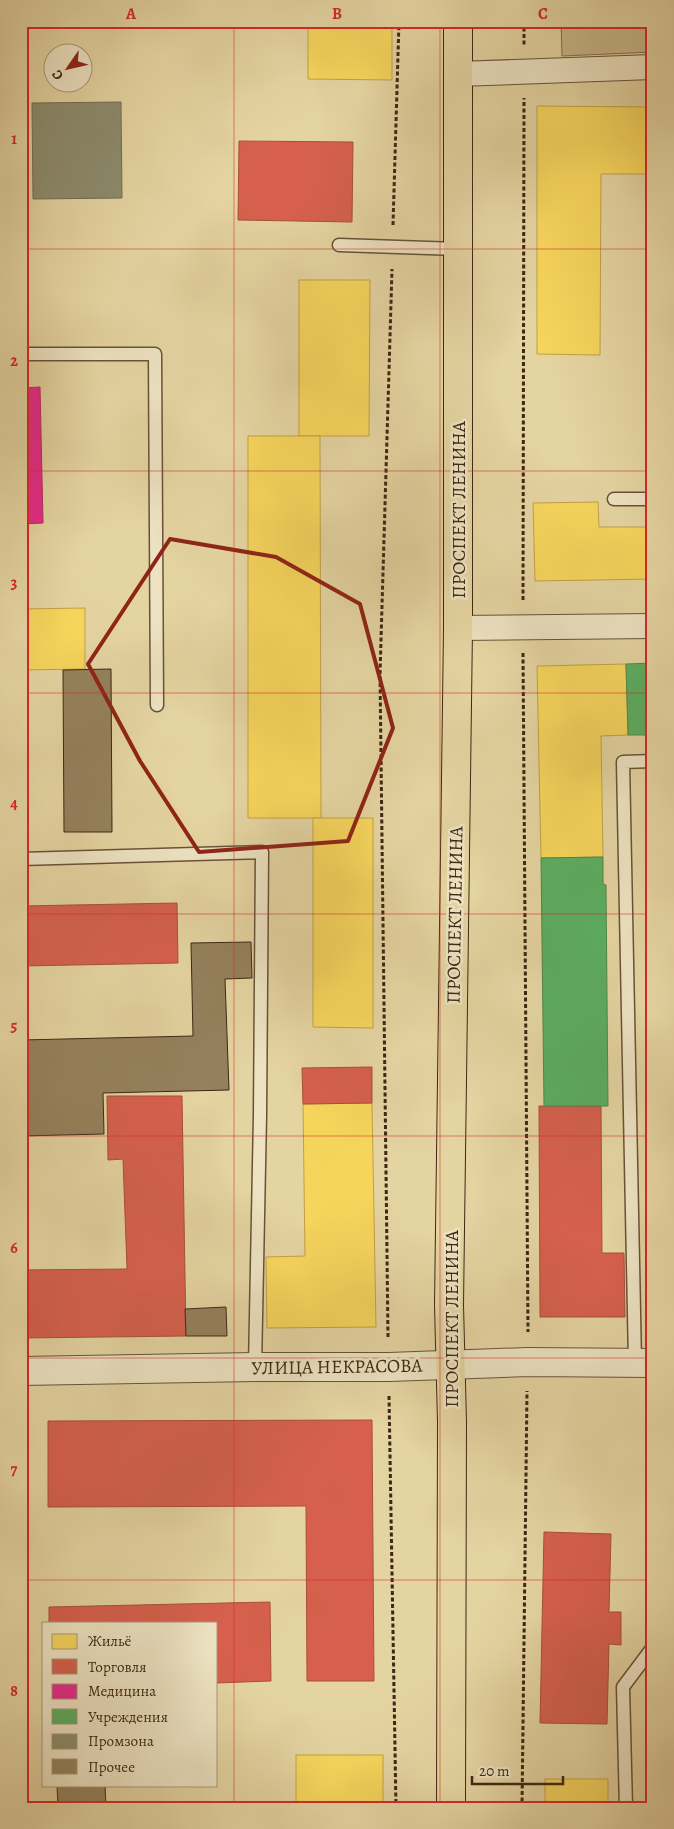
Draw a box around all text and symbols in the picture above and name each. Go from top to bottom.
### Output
text: A [125,3,137,25]
text: B [332,3,342,25]
text: C [538,3,548,25]
north arrow [42,42,92,92]
text: С [47,66,68,84]
text: 1 [11,128,17,150]
text: 2 [10,350,18,372]
street label: ПРОСПЕКТ ЛЕНИНА [446,420,472,599]
text: 3 [11,572,18,594]
text: 4 [10,793,18,815]
street label: ПРОСПЕКТ ЛЕНИНА [440,825,470,1004]
text: 5 [11,1015,18,1037]
street label: ПРОСПЕКТ ЛЕНИНА [439,1229,465,1408]
text: 6 [10,1237,18,1259]
street label: УЛИЦА НЕКРАСОВА [251,1352,424,1381]
text: 7 [11,1459,18,1481]
legend [42,1622,218,1786]
text: Жильё [88,1631,131,1651]
text: Торговля [88,1657,146,1677]
text: 8 [10,1680,18,1702]
text: Медицина [88,1681,156,1701]
text: Учреждения [88,1707,168,1727]
text: Промзона [88,1731,154,1751]
scale bar [472,1754,563,1786]
text: Прочее [88,1757,135,1777]
text: 20 m [479,1761,510,1781]

